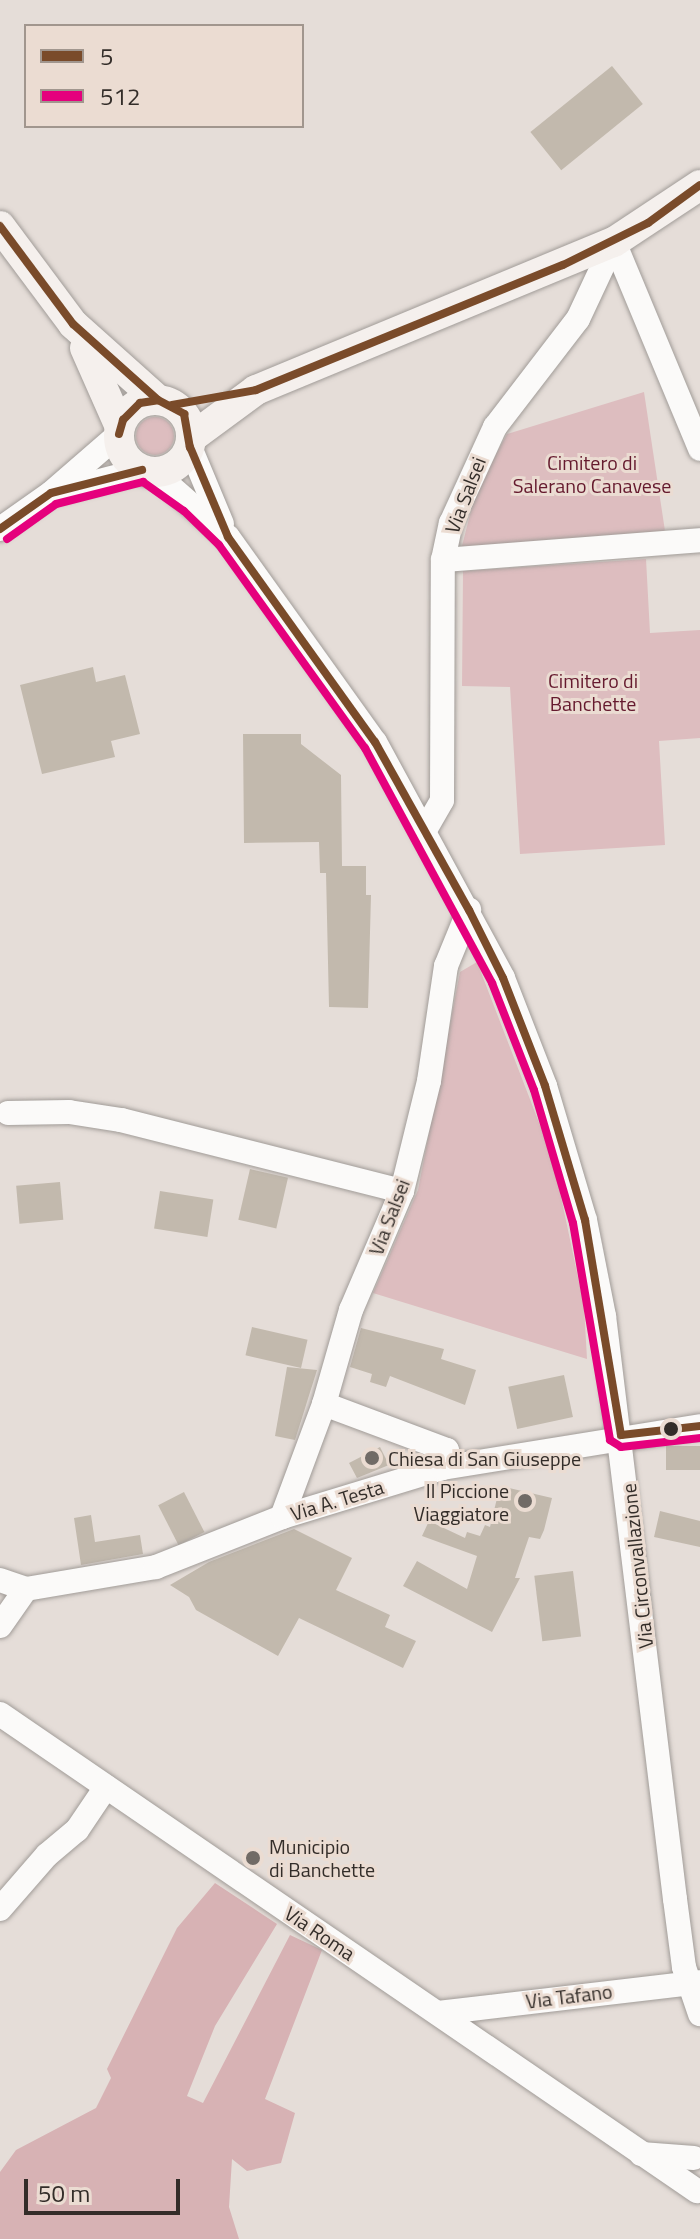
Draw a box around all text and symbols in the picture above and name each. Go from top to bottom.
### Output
legend [24,24,304,128]
text: 5 [100,38,113,74]
text: 512 [100,78,140,114]
park label: Cimitero di Salerano Canavese [513,450,671,497]
street label: Via Salsei [440,453,490,537]
park label: Cimitero di Banchette [548,668,638,715]
street label: Via Salsei [364,1175,414,1259]
unlabelled marker [663,1421,679,1437]
place label: Chiesa di San Giuseppe [388,1446,581,1470]
marker: Chiesa di San Giuseppe [363,1449,381,1467]
street label: Via A. Testa [287,1474,387,1526]
place label: Il Piccione Viaggiatore [414,1478,509,1525]
street label: Via Circonvallazione [616,1482,658,1650]
marker: Il Piccione Viaggiatore [516,1492,534,1510]
place label: Municipio di Banchette [269,1834,375,1881]
marker: Municipio di Banchette [244,1849,262,1867]
street label: Via Roma [280,1901,360,1965]
street label: Via Tafano [524,1979,614,2013]
scale bar [28,2163,184,2213]
text: 50 m [38,2175,90,2211]

